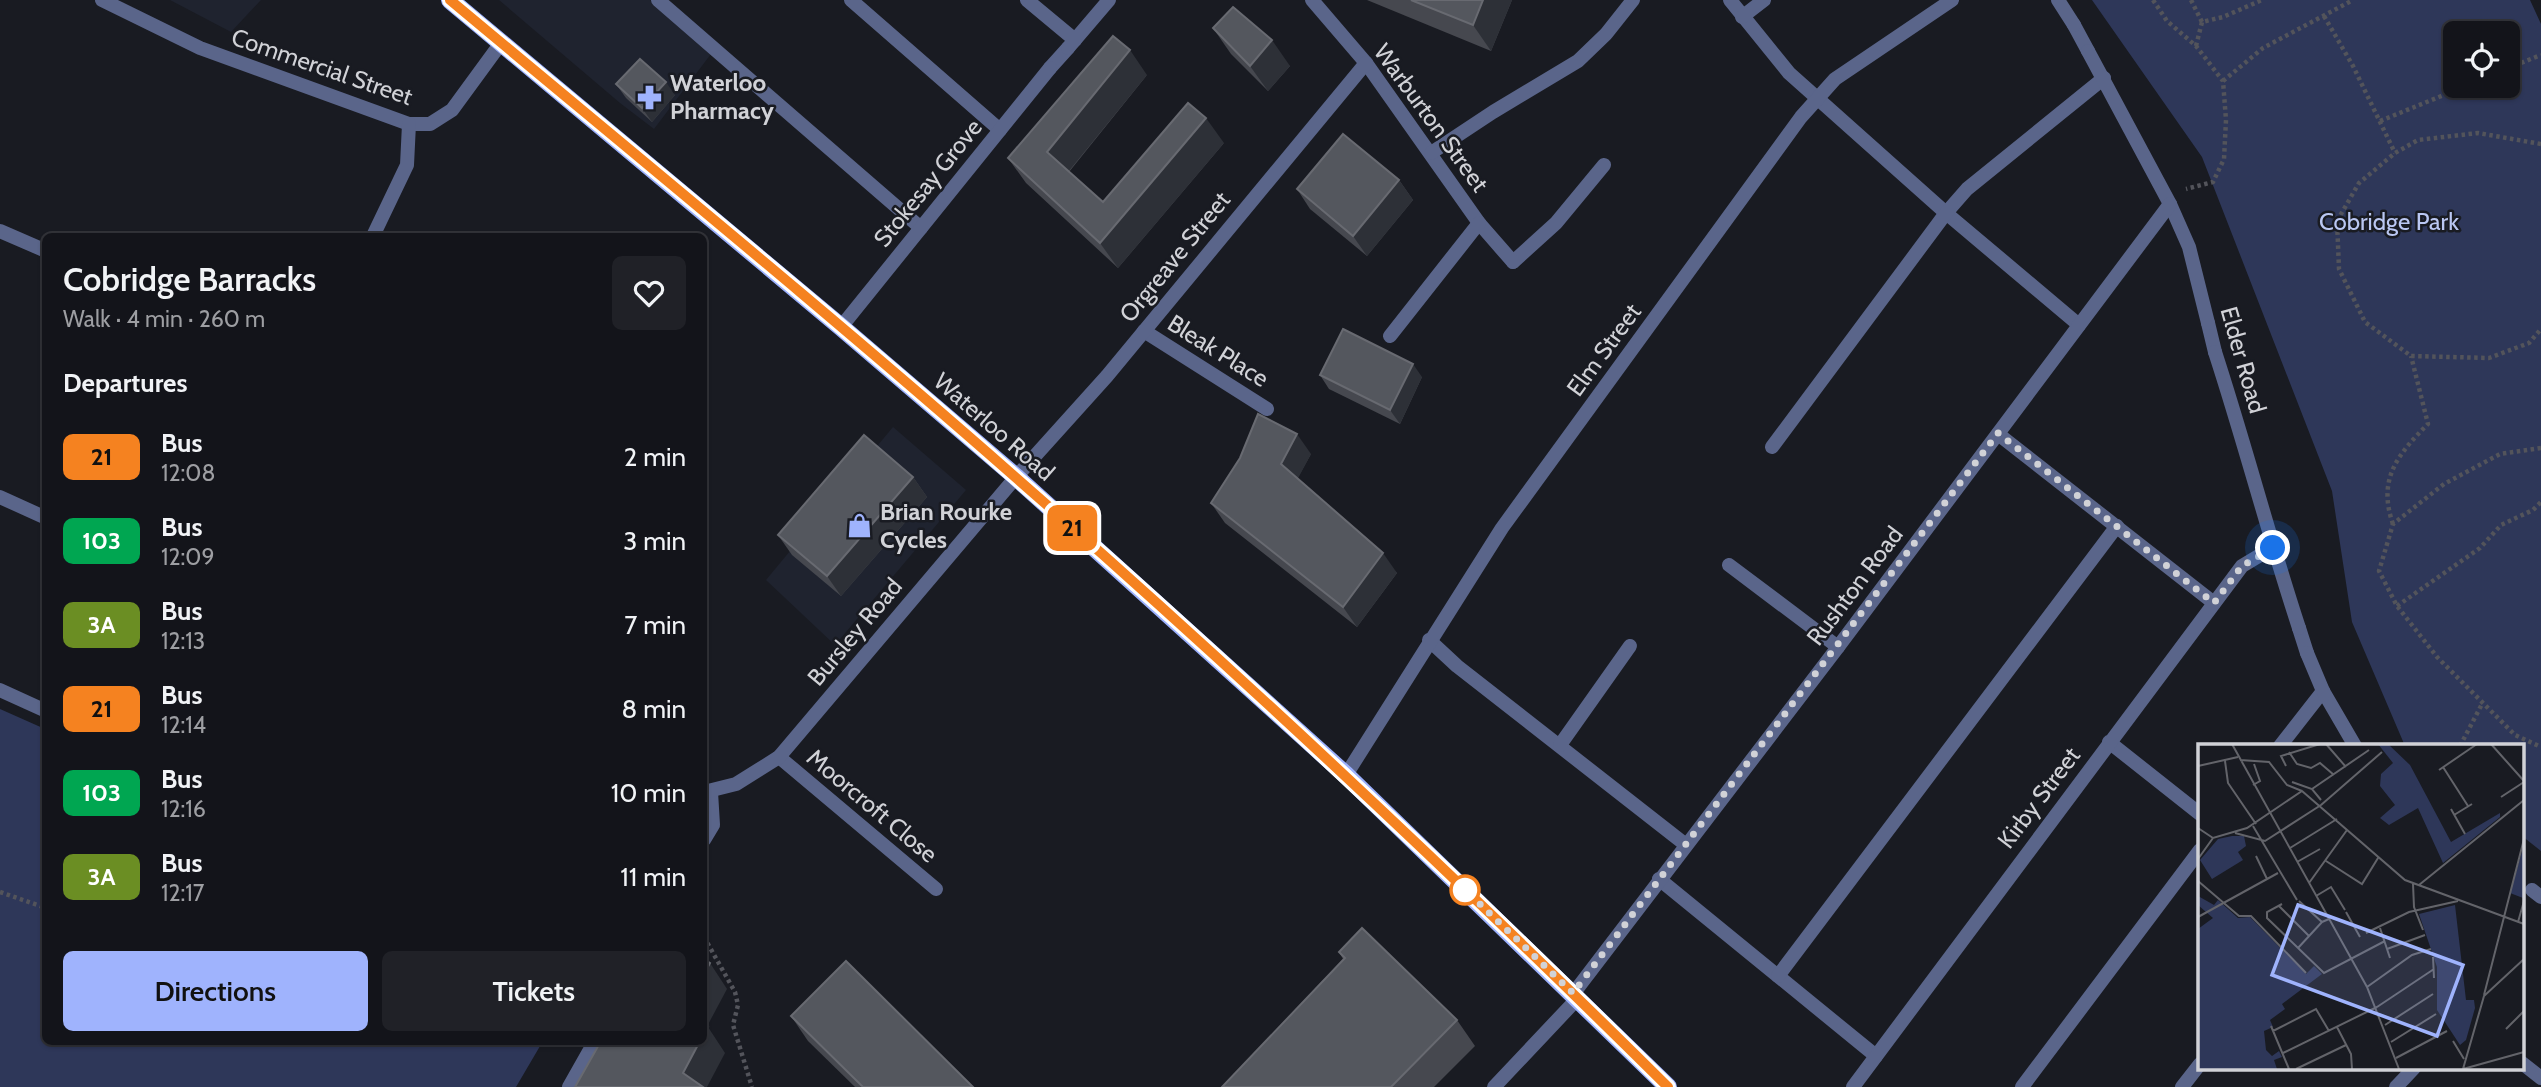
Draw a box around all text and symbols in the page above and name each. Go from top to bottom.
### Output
map controls [2443,21,2520,98]
button: locate [2443,21,2520,98]
street label: Commercial Street [228,22,417,111]
street label: Warburton Street [1368,38,1495,197]
place label: Waterloo Pharmacy [670,68,774,125]
pharmacy icon: Waterloo Pharmacy [636,83,664,111]
street label: Stokesay Grove [867,113,988,252]
street label: Orgreave Street [1113,186,1236,328]
park label: Cobridge Park [2319,207,2459,236]
button: heart [612,256,686,330]
text: Cobridge Barracks [63,259,316,299]
street label: Elm Street [1560,298,1647,402]
street label: Elder Road [2214,303,2273,416]
text: Walk · 4 min · 260 m [63,305,265,333]
street label: Bleak Place [1162,308,1274,393]
street label: Waterloo Road [928,366,1061,487]
text: Departures [63,367,187,399]
text: Bus [161,427,202,459]
text: 2 min [624,441,686,473]
text: 21 [91,442,112,471]
text: 12:08 [161,459,215,487]
place label: Brian Rourke Cycles [880,497,1012,554]
line badge: 21 [1040,505,1104,551]
text: Bus [161,511,202,543]
shop icon: Brian Rourke Cycles [846,512,874,540]
text: 21 [1061,513,1083,542]
street label: Rushton Road [1800,520,1909,651]
text: 3 min [623,525,686,557]
text: 103 [82,526,121,555]
your location [2255,530,2290,565]
text: 12:09 [161,543,214,571]
street label: Bursley Road [801,572,908,691]
text: Bus [161,595,202,627]
text: 7 min [624,609,686,641]
text: 3A [88,610,115,639]
text: 12:13 [161,627,205,655]
text: Bus [161,679,202,711]
text: 8 min [622,693,686,725]
text: 21 [91,694,112,723]
text: 12:14 [161,711,206,739]
street label: Kirby Street [1991,741,2086,854]
street label: Moorcroft Close [801,743,943,869]
inset map [2198,744,2524,1070]
text: Bus [161,763,202,795]
text: 10 min [611,777,686,809]
text: 103 [82,778,121,807]
text: 12:16 [161,795,206,823]
text: Bus [161,847,202,879]
text: 11 min [620,861,686,893]
text: 3A [88,862,115,891]
unlabelled marker [1450,875,1480,905]
text: 12:17 [161,879,204,907]
button: Directions [63,951,368,1031]
button: Tickets [382,951,686,1031]

